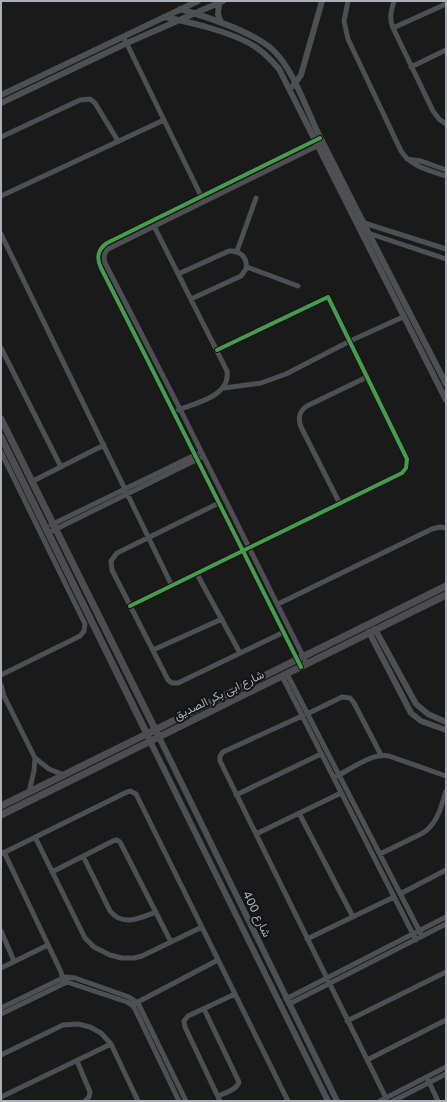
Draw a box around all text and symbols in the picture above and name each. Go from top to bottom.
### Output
street label: شارع ابى بكر الصديق [171,666,267,725]
street label: شارع 400 [238,888,275,940]

